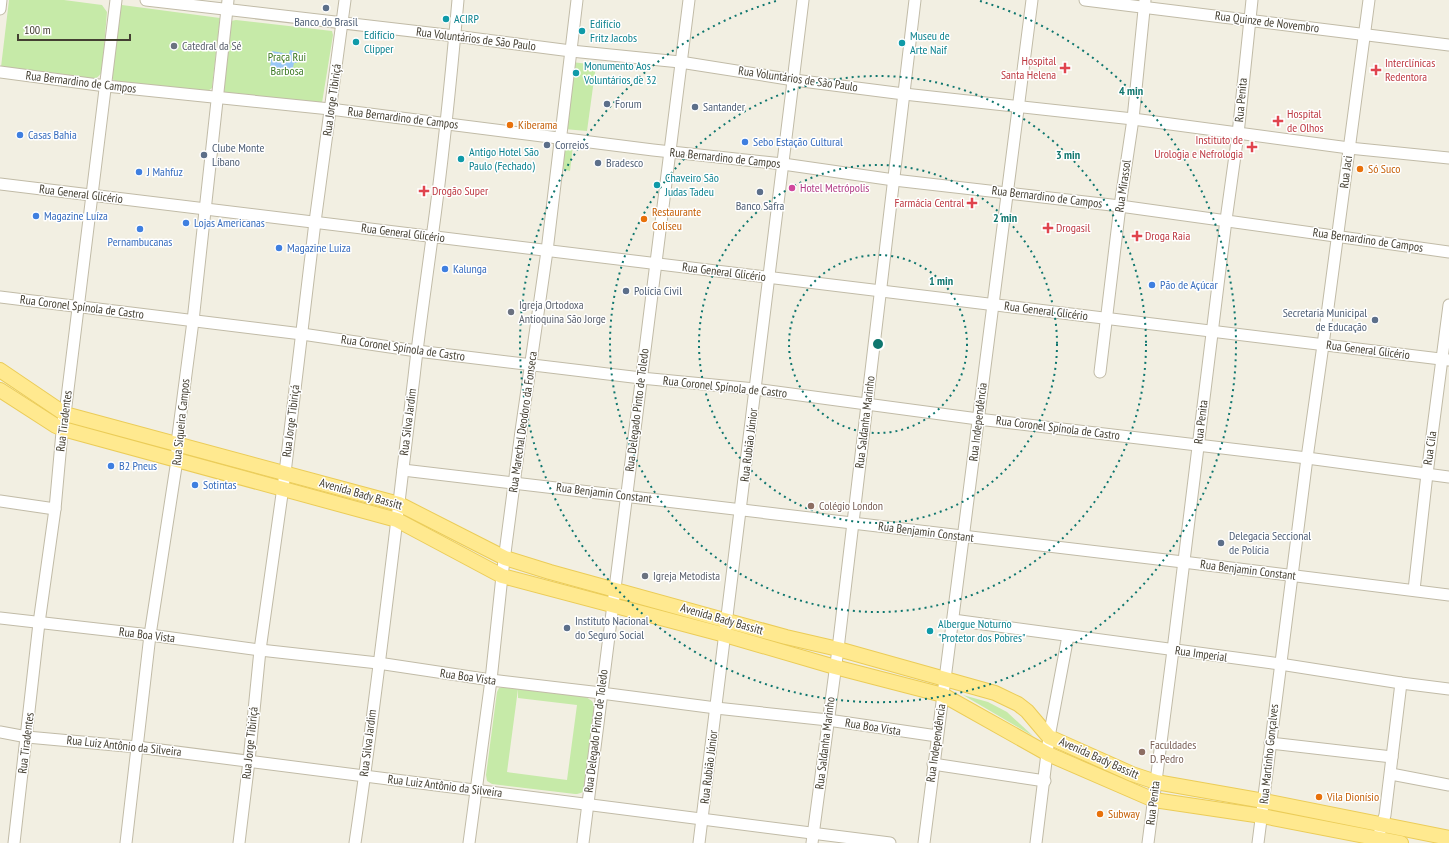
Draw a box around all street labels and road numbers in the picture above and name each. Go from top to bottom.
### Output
street label: Rua Quinze de Novembro [1214,8,1320,35]
street label: Rua Voluntários de São Paulo [415,24,537,53]
street label: Rua Jorge Tibiriçá [319,63,344,137]
street label: Rua Voluntários de São Paulo [737,63,859,94]
street label: Rua Bernardino de Campos [25,67,137,96]
street label: Rua Penita [1231,77,1250,123]
street label: Rua Bernardino de Campos [347,103,459,132]
street label: Rua Bernardino de Campos [669,144,781,171]
street label: Rua Jaci [1336,155,1355,189]
street label: Rua Mirassol [1111,159,1134,213]
street label: Rua General Glicério [38,181,124,206]
street label: Rua Bernardino de Campos [991,182,1103,211]
street label: Rua General Glicério [360,220,446,245]
street label: Rua Bernardino de Campos [1312,224,1424,255]
street label: Rua General Glicério [681,259,767,284]
street label: Rua Coronel Spínola de Castro [19,291,145,322]
street label: Rua General Glicério [1003,298,1089,323]
street label: Rua Coronel Spínola de Castro [340,331,466,364]
street label: Rua General Glicério [1325,337,1411,362]
street label: Rua Delegado Pinto de Toledo [621,347,652,472]
street label: Rua Marechal Deodoro da Fonseca [505,350,540,493]
street label: Rua Coronel Spínola de Castro [662,373,788,400]
street label: Rua Saldanha Marinho [851,375,878,469]
street label: Rua Siqueira Campos [168,378,193,466]
street label: Rua Independência [965,382,990,462]
street label: Rua Jorge Tibiriçá [279,384,302,458]
street label: Rua Silva Jardim [396,387,419,456]
street label: Rua Tiradentes [52,389,75,452]
street label: Rua Penita [1190,399,1211,445]
street label: Rua Rubião Júnior [737,407,761,483]
street label: Rua Coronel Spínola de Castro [995,412,1121,443]
street label: Rua Cila [1420,430,1439,466]
street label: Avenida Bady Bassitt [318,475,405,513]
street label: Rua Benjamin Constant [555,479,653,506]
street label: Rua Benjamin Constant [877,518,975,545]
street label: Rua Benjamin Constant [1199,556,1297,583]
street label: Avenida Bady Bassitt [679,600,766,638]
street label: Rua Boa Vista [118,624,176,645]
street label: Rua Imperial [1174,642,1228,665]
street label: Rua Boa Vista [439,665,497,688]
street label: Rua Delegado Pinto de Toledo [580,668,611,793]
street label: Rua Saldanha Marinho [811,696,838,790]
street label: Rua Independência [923,703,948,783]
street label: Rua Martinho Gonçalves [1256,703,1281,805]
street label: Rua Jorge Tibiriçá [238,706,261,780]
street label: Rua Silva Jardim [356,708,379,777]
street label: Rua Tiradentes [14,711,37,774]
street label: Rua Boa Vista [844,715,902,738]
street label: Rua Rubião Júnior [697,729,721,805]
street label: Rua Luiz Antônio da Silveira [66,732,182,759]
street label: Avenida Bady Bassitt [1057,733,1142,782]
street label: Rua Luiz Antônio da Silveira [387,771,503,800]
street label: Rua Penita [1142,780,1163,826]

